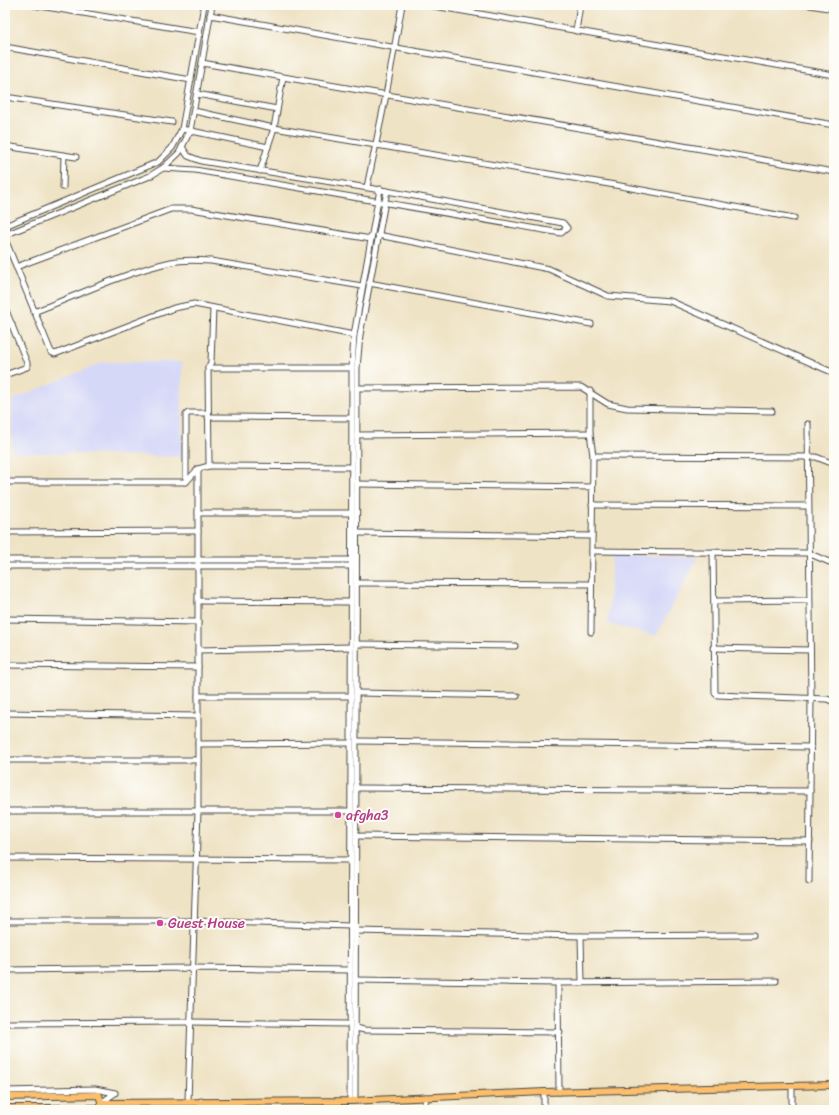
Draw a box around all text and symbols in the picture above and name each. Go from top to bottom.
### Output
place label: afgha3 [346,803,389,828]
marker: afgha3 [333,810,343,820]
place label: Guest House [168,911,245,936]
marker: Guest House [155,918,165,928]

